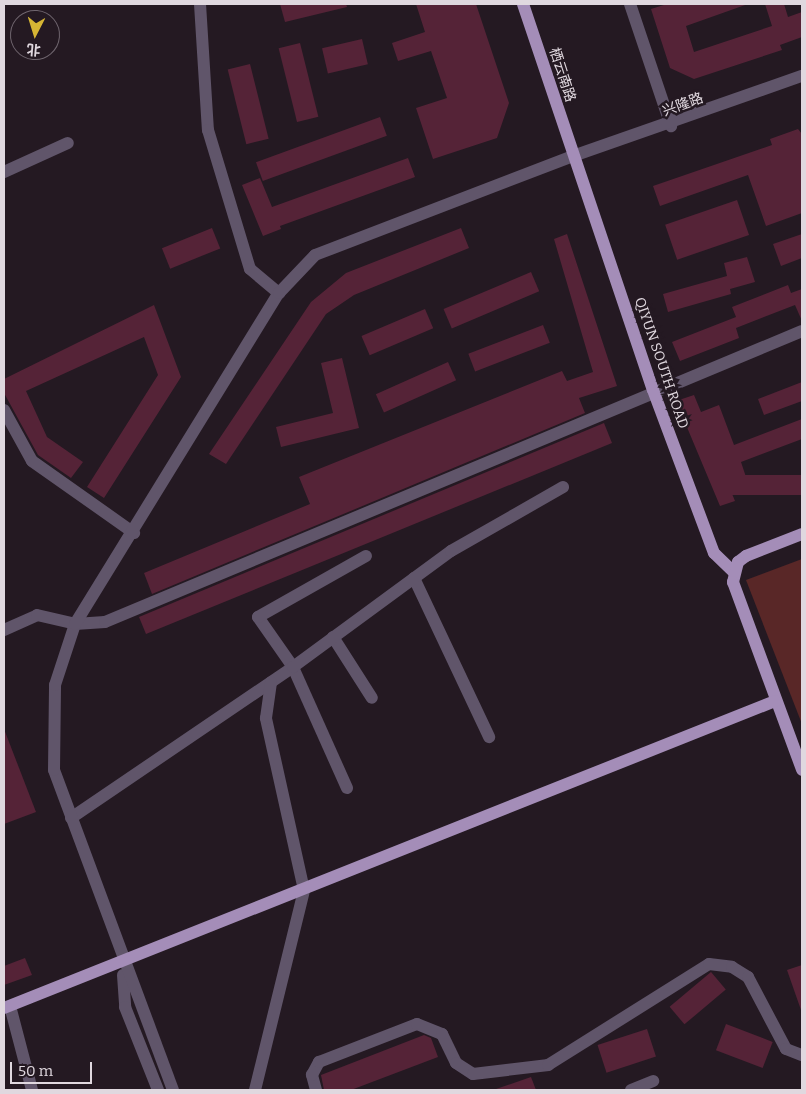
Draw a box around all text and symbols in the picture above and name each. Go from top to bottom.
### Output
north arrow [10,10,60,60]
text: 北 [26,40,41,59]
street label: 栖云南路 [545,46,579,104]
street label: 兴隆路 [660,90,706,120]
street label: QIYUN SOUTH ROAD [631,295,691,431]
scale bar [12,1052,95,1084]
text: 50 m [18,1062,53,1080]

